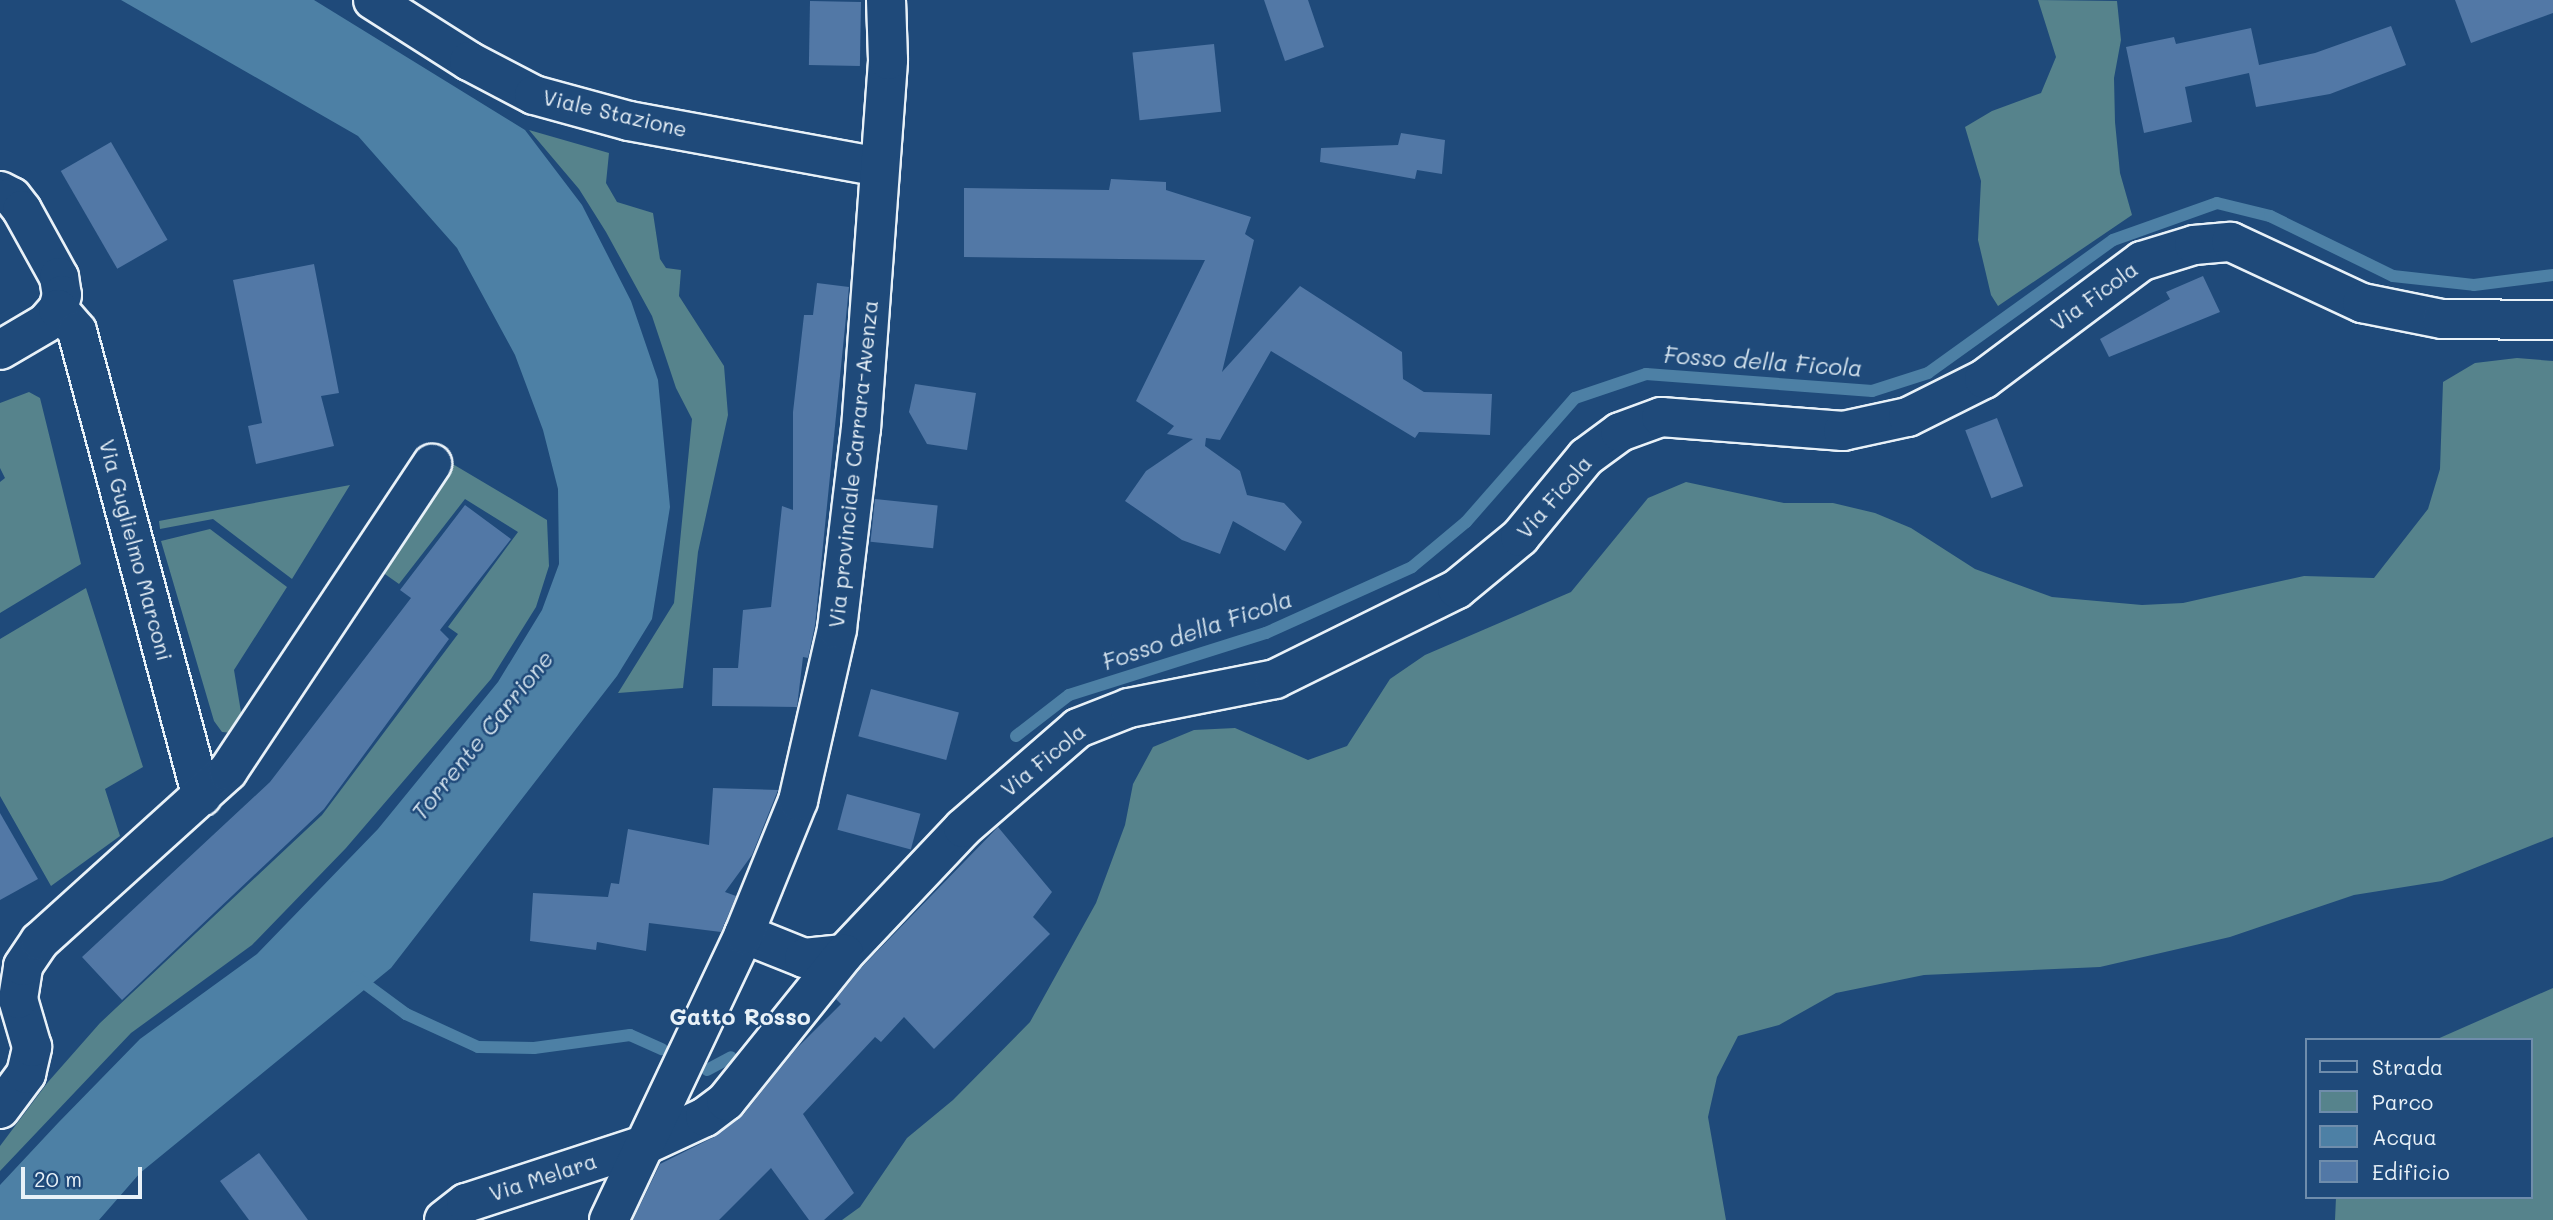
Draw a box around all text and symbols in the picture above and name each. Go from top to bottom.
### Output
street label: Viale Stazione [540,84,690,142]
street label: Via Ficola [2046,256,2142,336]
street label: Via provinciale Carrara-Avenza [823,299,883,629]
water label: Fosso della Ficola [1663,340,1863,382]
street label: Via Guglielmo Marconi [94,437,178,663]
street label: Via Ficola [1511,451,1597,543]
water label: Fosso della Ficola [1098,585,1296,675]
water label: Torrente Carrione [405,645,559,825]
street label: Via Ficola [996,718,1090,802]
district label: Gatto Rosso [669,1002,811,1030]
legend [2304,1038,2532,1199]
text: Strada [2372,1053,2443,1080]
text: Parco [2372,1088,2433,1115]
text: Acqua [2372,1123,2437,1150]
street label: Via Melara [486,1148,600,1206]
scale bar [24,1154,145,1198]
text: Edificio [2372,1158,2450,1185]
text: 20 m [34,1165,82,1192]

